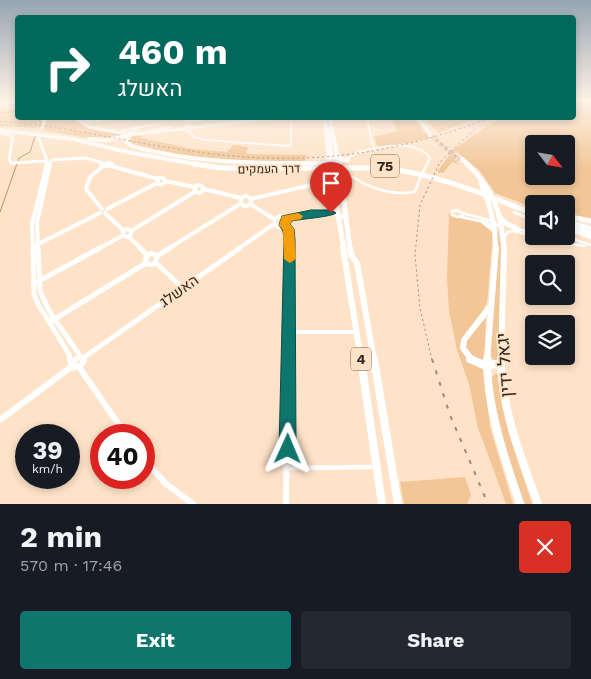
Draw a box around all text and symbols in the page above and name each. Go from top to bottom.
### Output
text: 460 m [118,31,228,73]
icon: right [35,35,100,100]
text: האשלג [118,76,182,101]
north arrow [525,135,575,185]
map controls [525,135,575,365]
road number: 75 [371,154,399,178]
street label: דרך העמקים [238,161,300,177]
pin [310,162,352,213]
icon: arrive [317,169,345,197]
button: sound [525,195,575,245]
button: search [525,255,575,305]
street label: האשלג [156,271,202,311]
button: layers [525,315,575,365]
street label: יגאל ידין [491,332,517,398]
road number: 4 [351,348,371,370]
position arrow [261,422,313,474]
speed limit sign: 40 [90,424,155,489]
text: 39 [32,436,63,465]
text: km/h [32,462,63,476]
text: 2 min [20,519,102,554]
button: close [519,521,571,573]
text: 570 m · 17:46 [20,556,122,575]
button: Exit [20,611,291,669]
button: Share [301,611,571,669]

